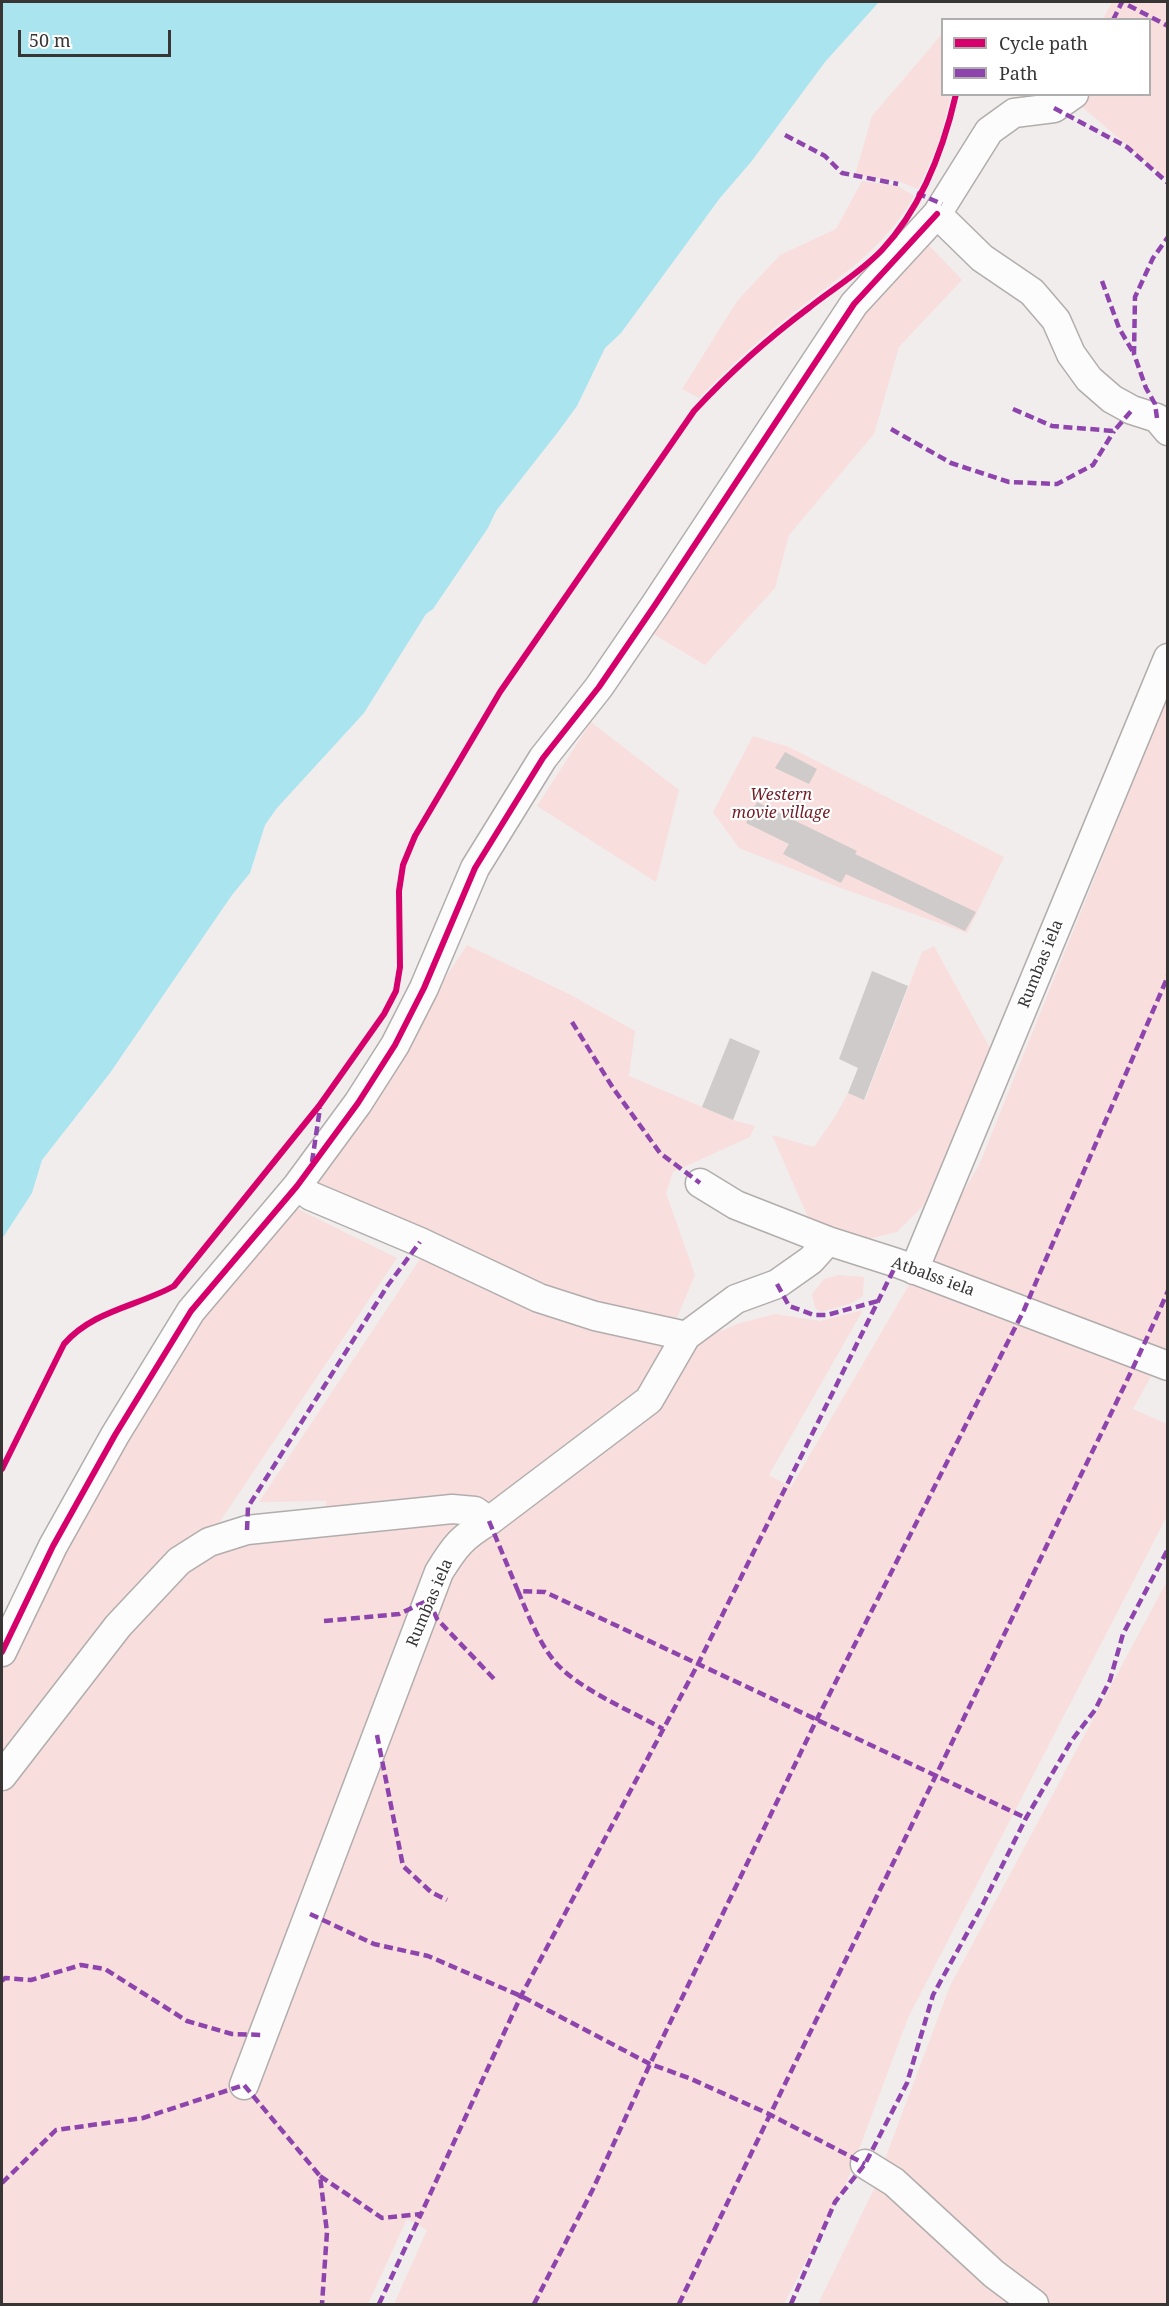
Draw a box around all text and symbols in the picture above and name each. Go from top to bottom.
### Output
scale bar [21,18,174,56]
legend [941,18,1151,96]
text: 50 m [29,28,71,52]
text: Cycle path [999,31,1088,55]
text: Path [999,61,1038,85]
park label: Western movie village [732,785,830,823]
street label: Rumbas iela [1015,917,1067,1011]
street label: Atbalss iela [889,1253,977,1301]
street label: Rumbas iela [403,1556,457,1650]

